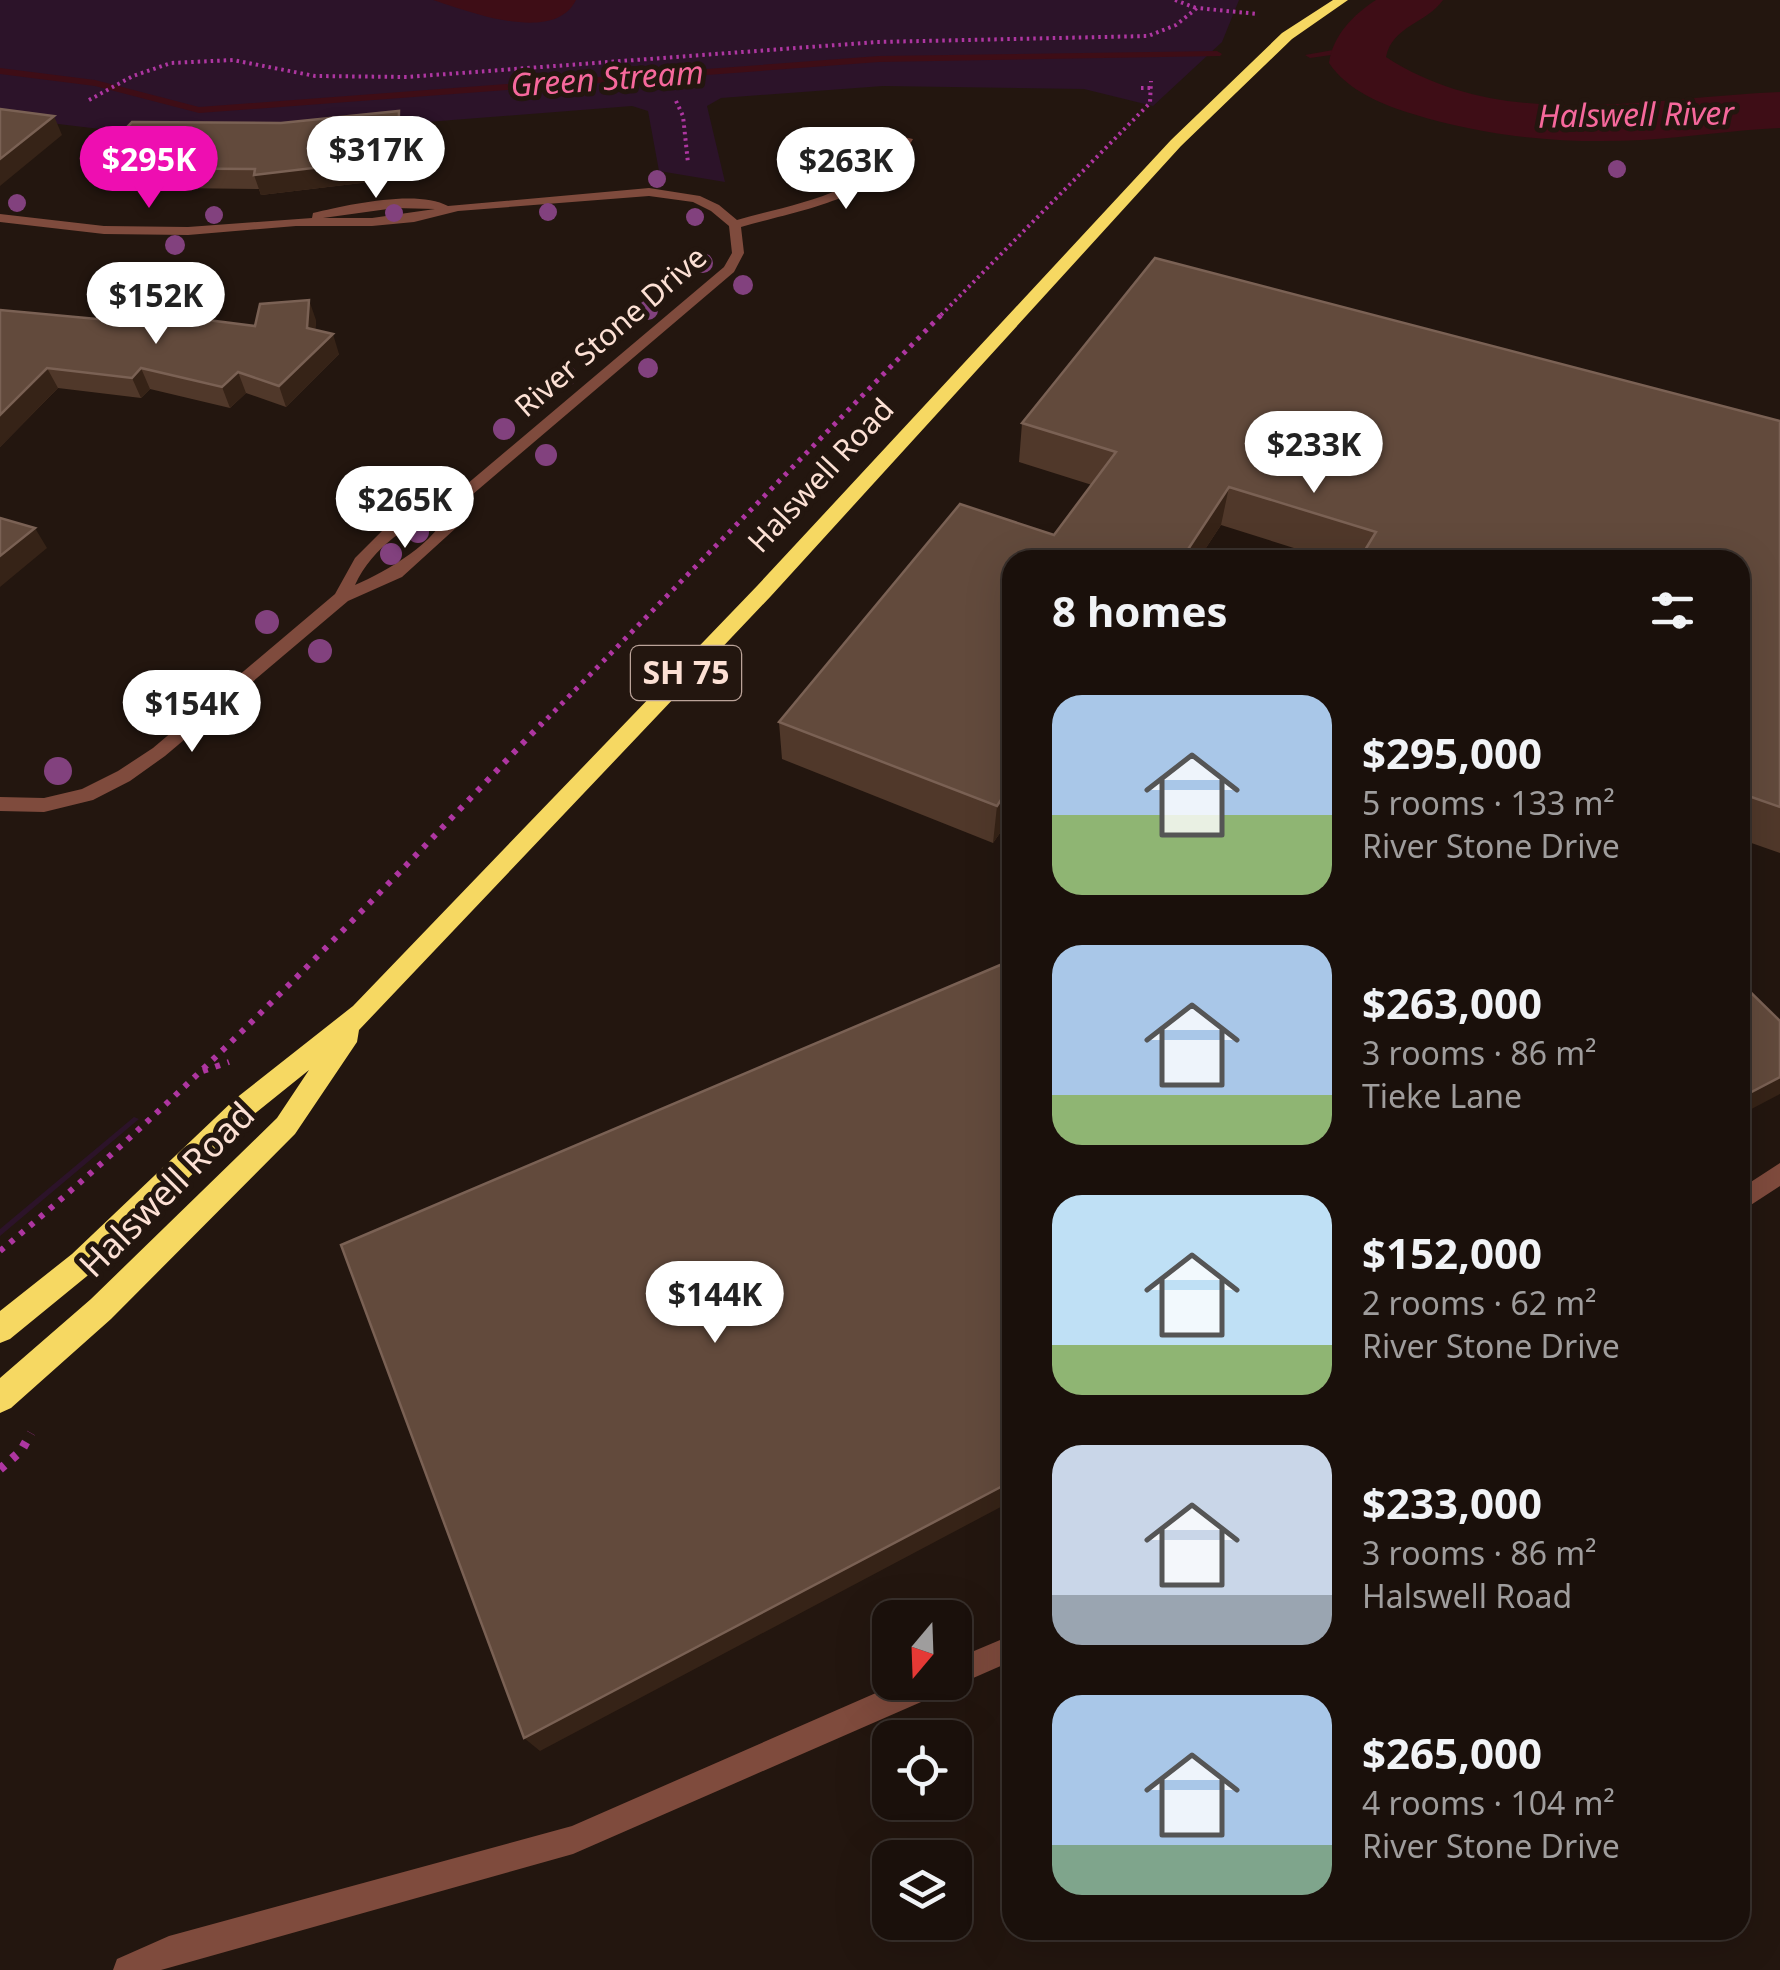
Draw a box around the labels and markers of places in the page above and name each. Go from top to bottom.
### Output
pin: $317K [306,116,446,201]
pin: $295K [79,126,219,211]
pin: $263K [776,127,916,212]
pin: $152K [86,262,226,347]
pin: $233K [1244,411,1384,496]
pin: $265K [335,466,475,551]
pin: $154K [122,670,262,755]
pin: $144K [645,1261,785,1346]

